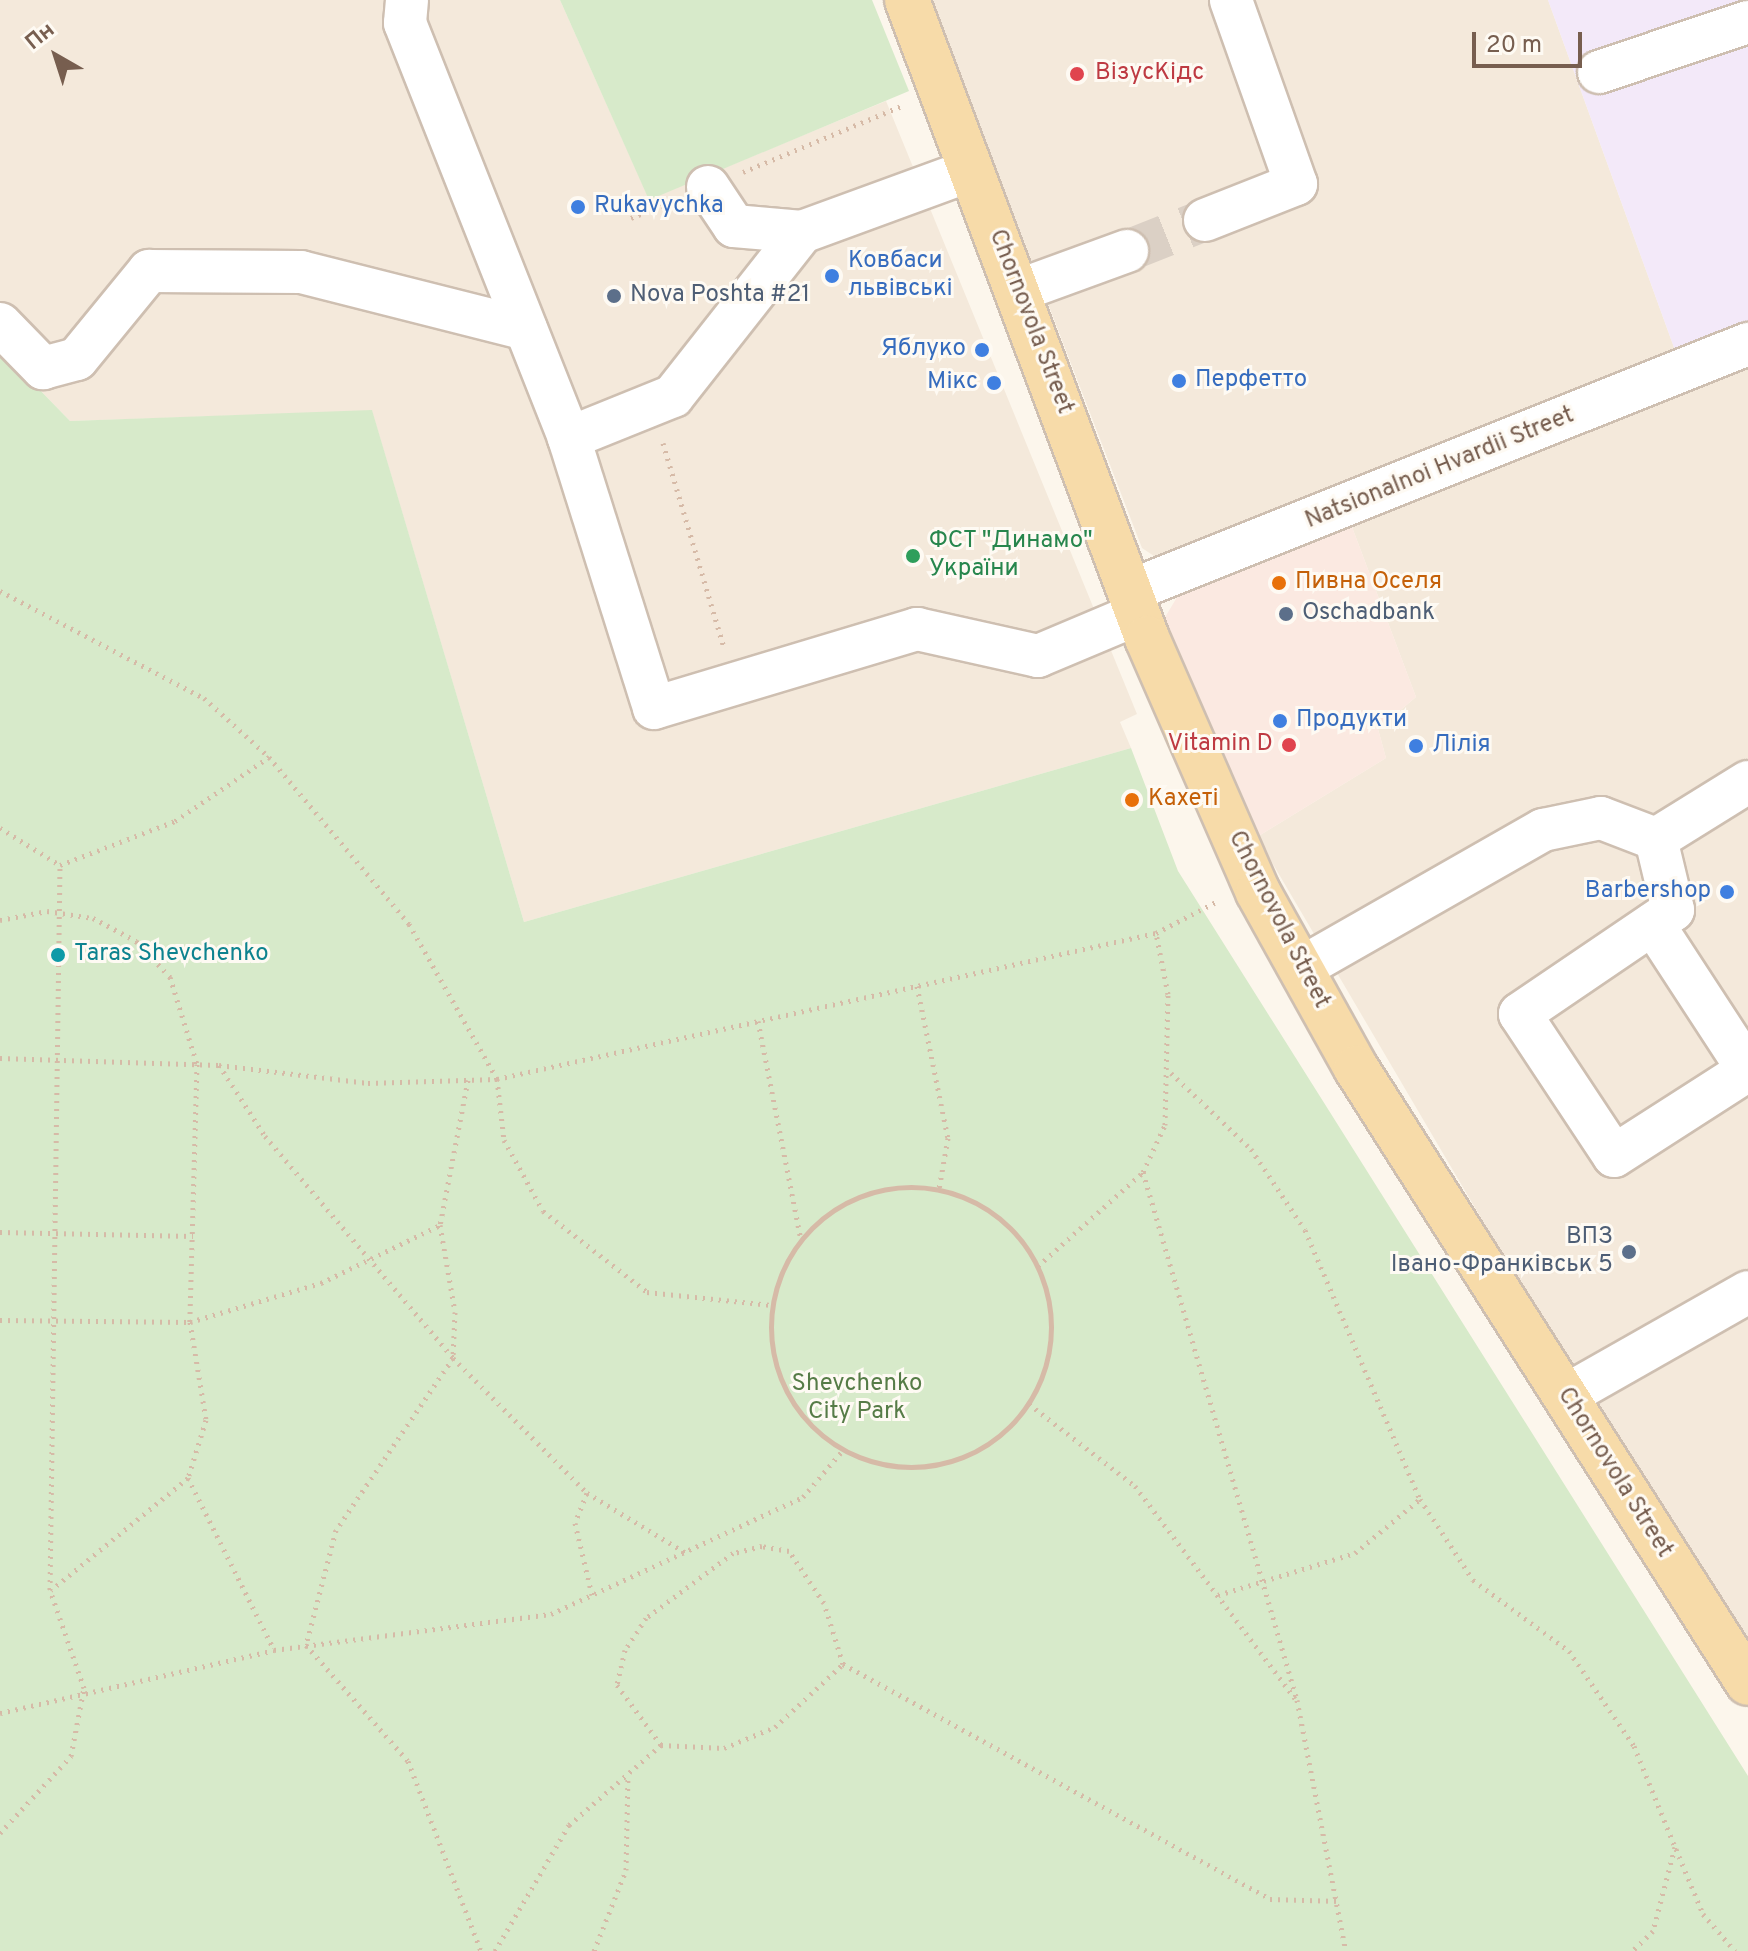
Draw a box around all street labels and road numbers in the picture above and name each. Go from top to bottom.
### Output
street label: Chornovola Street [982,226,1078,418]
street label: Natsionalnoi Hvardii Street [1301,402,1579,536]
street label: Chornovola Street [1221,826,1335,1014]
street label: Chornovola Street [1550,1383,1678,1563]

